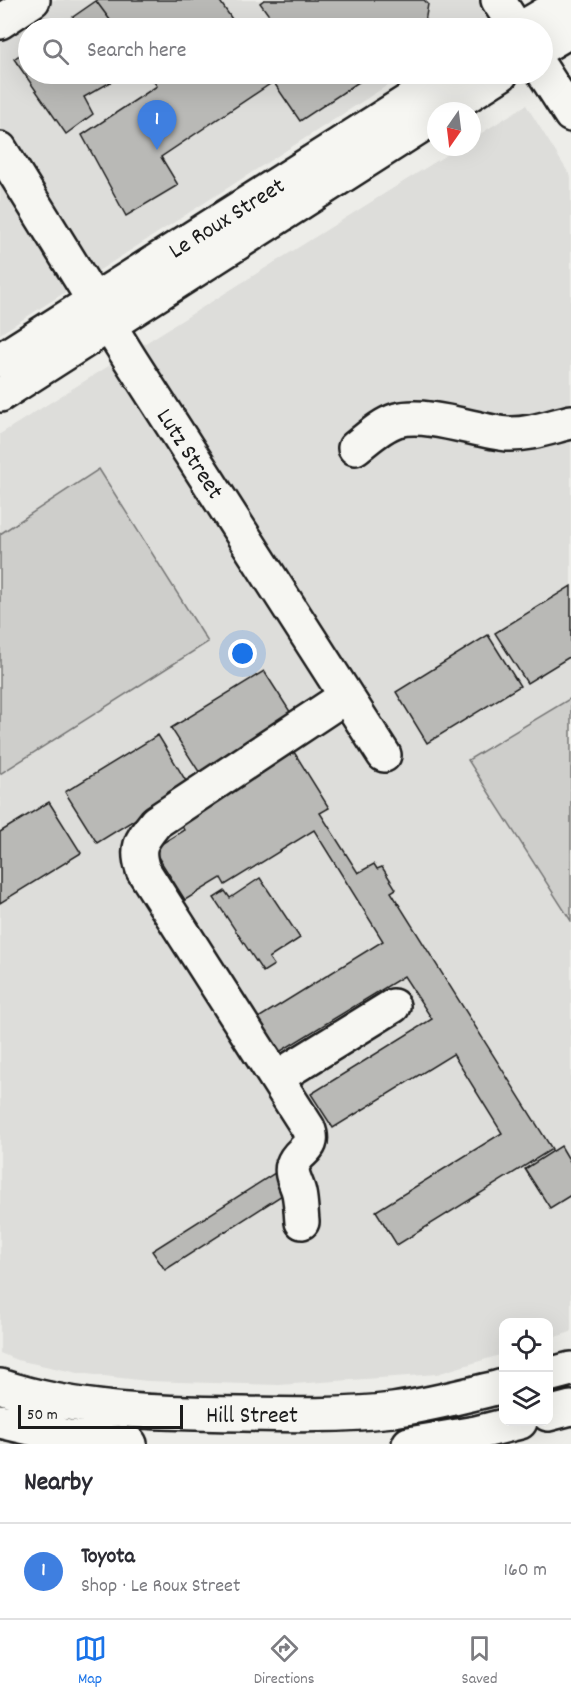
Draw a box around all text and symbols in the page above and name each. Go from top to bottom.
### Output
search box [18,18,553,84]
icon: search [39,35,72,68]
text: Search here [87,36,186,67]
pin: 1 [138,100,176,150]
north arrow [427,102,481,156]
street label: Le Roux Street [163,170,292,269]
street label: Lutz Street [146,403,231,507]
your location [228,639,257,668]
map controls [499,1318,553,1426]
button: locate [499,1318,553,1372]
button: layers [499,1372,553,1426]
street label: Hill Street [206,1400,298,1434]
scale bar [18,1402,183,1430]
text: 50 m [27,1404,58,1427]
text: Nearby [24,1465,92,1502]
text: Toyota [81,1542,135,1573]
text: 1 [41,1557,46,1585]
text: 160 m [504,1557,547,1585]
text: Shop · Le Roux Street [81,1573,240,1601]
tab: Map [74,1632,107,1691]
tab: Directions [254,1632,314,1691]
tab: Saved [462,1632,497,1691]

